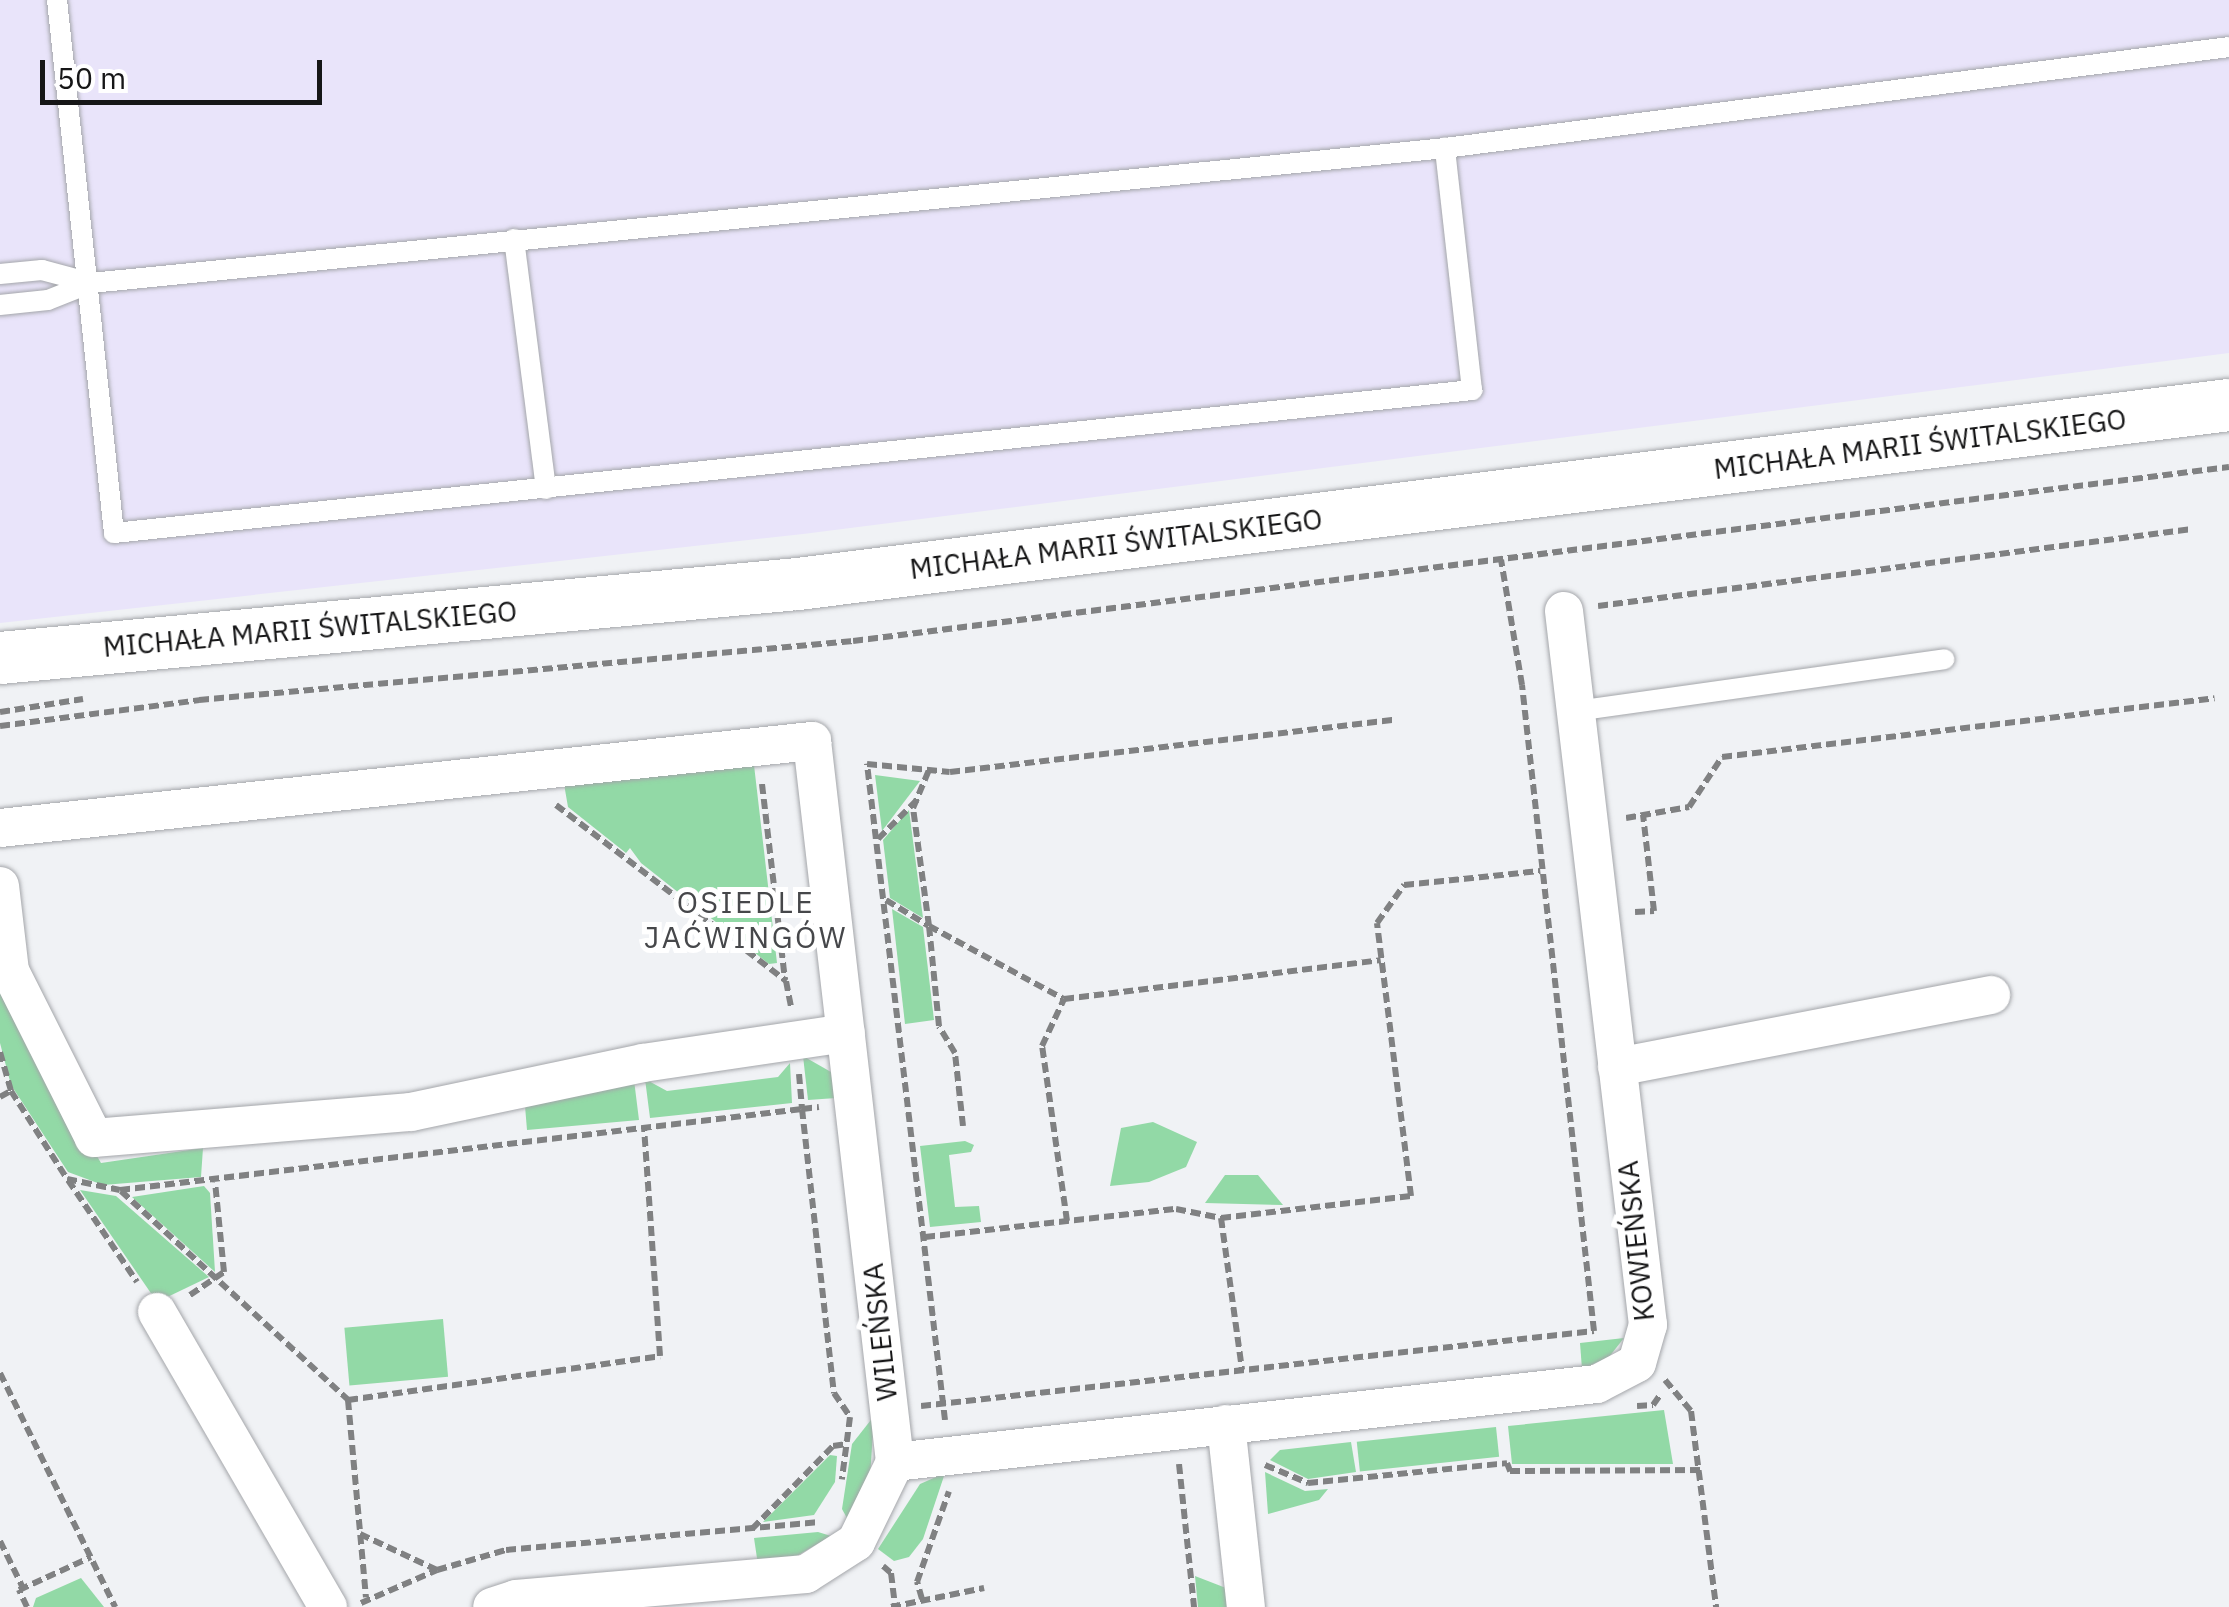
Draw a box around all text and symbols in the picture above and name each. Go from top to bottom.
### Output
scale bar [45,40,328,102]
text: 50 m [57,58,126,97]
street label: MICHAŁA MARII ŚWITALSKIEGO [1712,402,2128,486]
street label: MICHAŁA MARII ŚWITALSKIEGO [908,502,1324,586]
street label: MICHAŁA MARII ŚWITALSKIEGO [102,594,518,664]
district label: OSIEDLE JAĆWINGÓW [644,884,848,954]
street label: KOWIEŃSKA [1611,1159,1661,1323]
street label: WILEŃSKA [856,1261,904,1403]

